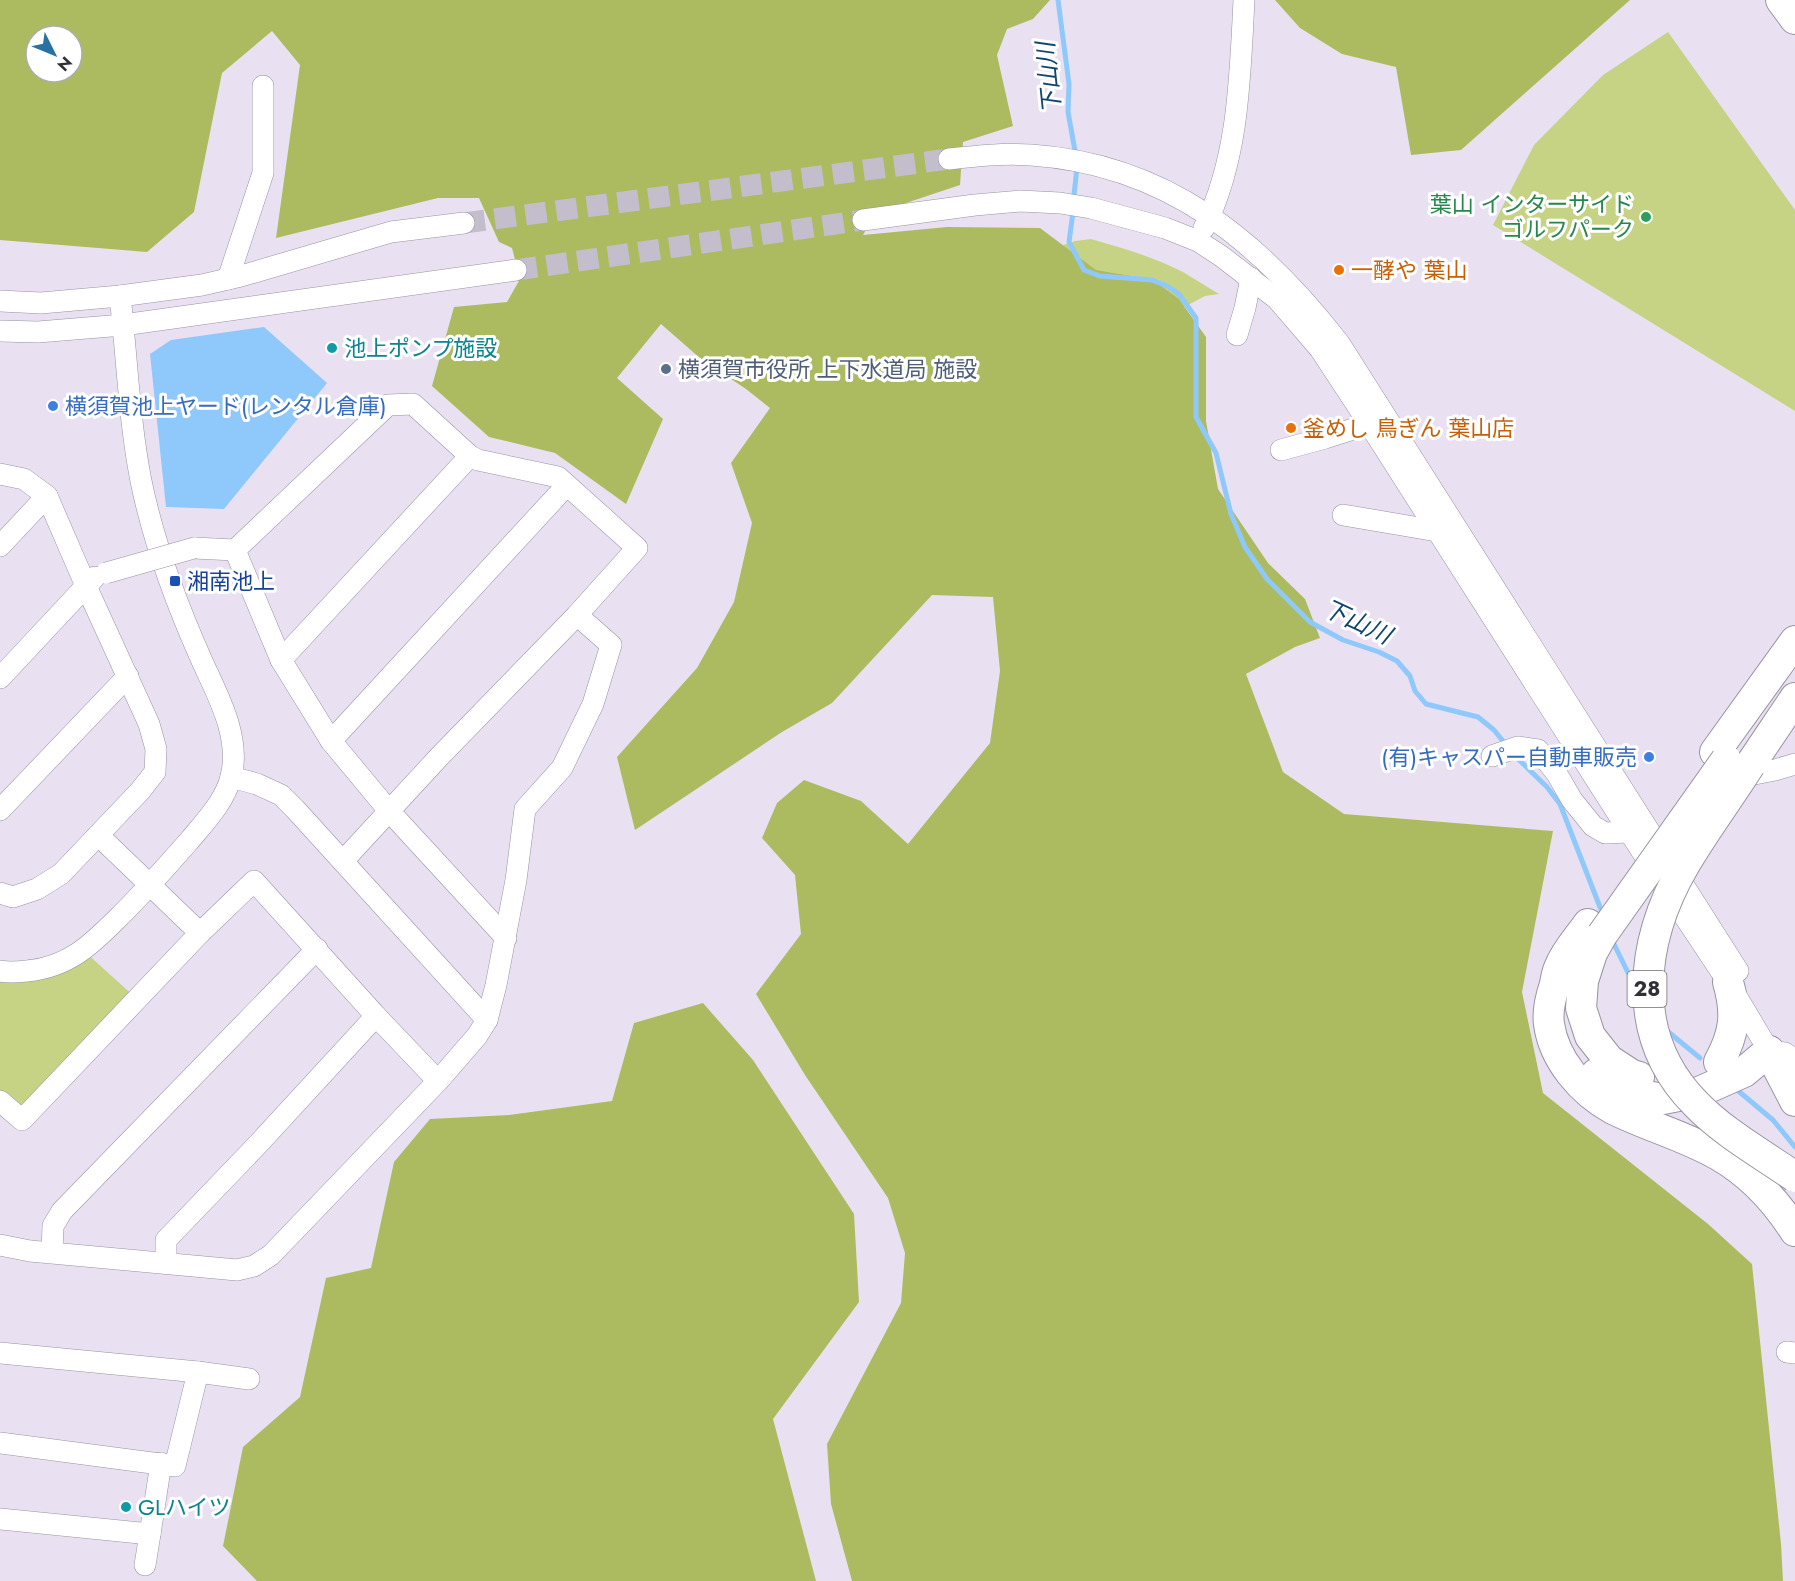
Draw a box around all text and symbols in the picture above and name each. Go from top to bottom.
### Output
north arrow [24,24,84,84]
water label: 下山川 [1027,37,1070,116]
text: N [52,51,77,76]
place label: 葉山 インターサイド ゴルフパーク [1430,188,1634,245]
marker: 葉山 インターサイド ゴルフパーク [1639,210,1653,224]
place label: 一酵や 葉山 [1351,254,1468,286]
marker: 一酵や 葉山 [1332,263,1346,277]
place label: 池上ポンプ施設 [344,332,497,364]
marker: 池上ポンプ施設 [325,341,339,355]
place label: 横須賀市役所 上下水道局 施設 [678,353,977,385]
marker: 横須賀市役所 上下水道局 施設 [659,362,673,376]
place label: 横須賀池上ヤード(レンタル倉庫) [65,390,387,422]
marker: 横須賀池上ヤード(レンタル倉庫) [46,399,60,413]
place label: 釜めし 鳥ぎん 葉山店 [1303,412,1514,444]
marker: 釜めし 鳥ぎん 葉山店 [1284,421,1298,435]
place label: 湘南池上 [187,565,275,597]
marker: 湘南池上 [168,574,182,588]
water label: 下山川 [1317,590,1400,654]
place label: (有)キャスパー自動車販売 [1381,741,1637,773]
marker: (有)キャスパー自動車販売 [1642,750,1656,764]
road number: 28 [1628,971,1666,1007]
place label: GLハイツ [138,1491,231,1523]
marker: GLハイツ [119,1500,133,1514]

